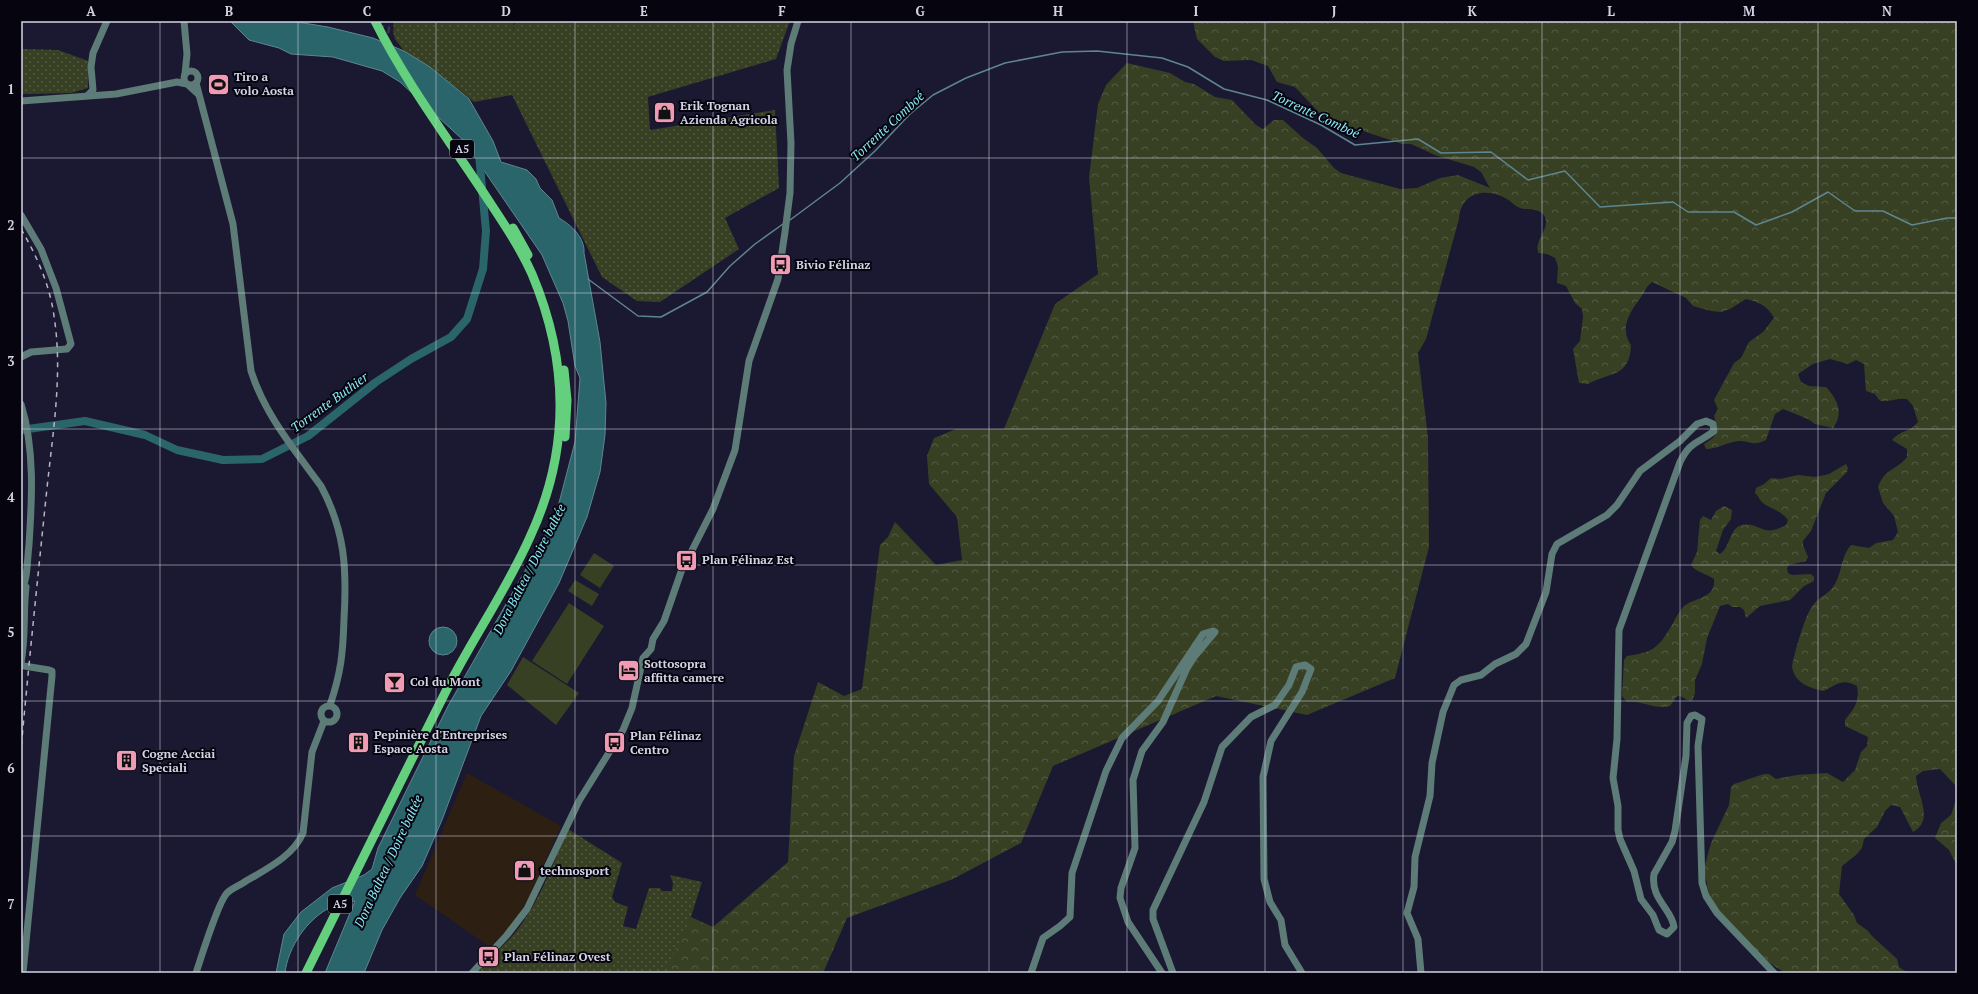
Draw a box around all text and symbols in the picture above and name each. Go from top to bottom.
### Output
text: A [86,2,96,20]
text: B [225,2,233,20]
text: C [363,2,371,20]
text: D [501,2,511,20]
text: E [640,2,648,20]
text: F [778,2,786,20]
text: G [915,2,925,20]
text: H [1053,2,1063,20]
text: I [1194,2,1199,20]
text: J [1332,2,1337,20]
text: K [1467,2,1477,20]
text: L [1607,2,1615,20]
text: M [1743,2,1755,20]
text: N [1882,2,1892,20]
place label: Tiro a volo Aosta [233,69,294,98]
sports icon: Tiro a volo Aosta [206,71,232,97]
text: 1 [7,80,15,98]
water label: Torrente Comboé [846,86,929,165]
water label: Torrente Comboé [1269,86,1364,143]
place label: Erik Tognan Azienda Agricola [680,98,778,127]
shop icon: Erik Tognan Azienda Agricola [652,100,678,126]
road number: A5 [450,140,474,158]
text: 2 [7,216,15,234]
bus stop icon: Bivio Félinaz [767,252,793,278]
place label: Bivio Félinaz [796,257,871,272]
text: 3 [7,352,15,370]
water label: Torrente Buthier [287,367,372,436]
text: 4 [7,488,15,506]
water label: Dora Baltea / Doire baltée [488,501,570,638]
bus stop icon: Plan Félinaz Est [674,547,700,573]
place label: Plan Félinaz Est [702,552,794,567]
text: 5 [7,623,15,641]
place label: Sottosopra affitta camere [644,656,725,685]
hotel icon: Sottosopra affitta camere [615,658,641,684]
bar icon: Col du Mont [382,669,408,695]
place label: Col du Mont [410,674,481,689]
place label: Pepinière d'Entreprises Espace Aosta [374,727,508,756]
place label: Plan Félinaz Centro [630,728,701,757]
building icon: Pepinière d'Entreprises Espace Aosta [346,729,372,755]
bus stop icon: Plan Félinaz Centro [602,730,628,756]
place label: Cogne Acciai Speciali [142,746,215,775]
building icon: Cogne Acciai Speciali [113,748,139,774]
text: 6 [7,759,15,777]
water label: Dora Baltea / Doire baltée [349,792,427,931]
shop icon: technosport [512,858,538,884]
place label: technosport [540,863,610,878]
text: 7 [7,895,15,913]
road number: A5 [328,895,352,913]
bus stop icon: Plan Félinaz Ovest [475,944,501,970]
place label: Plan Félinaz Ovest [504,949,611,964]

